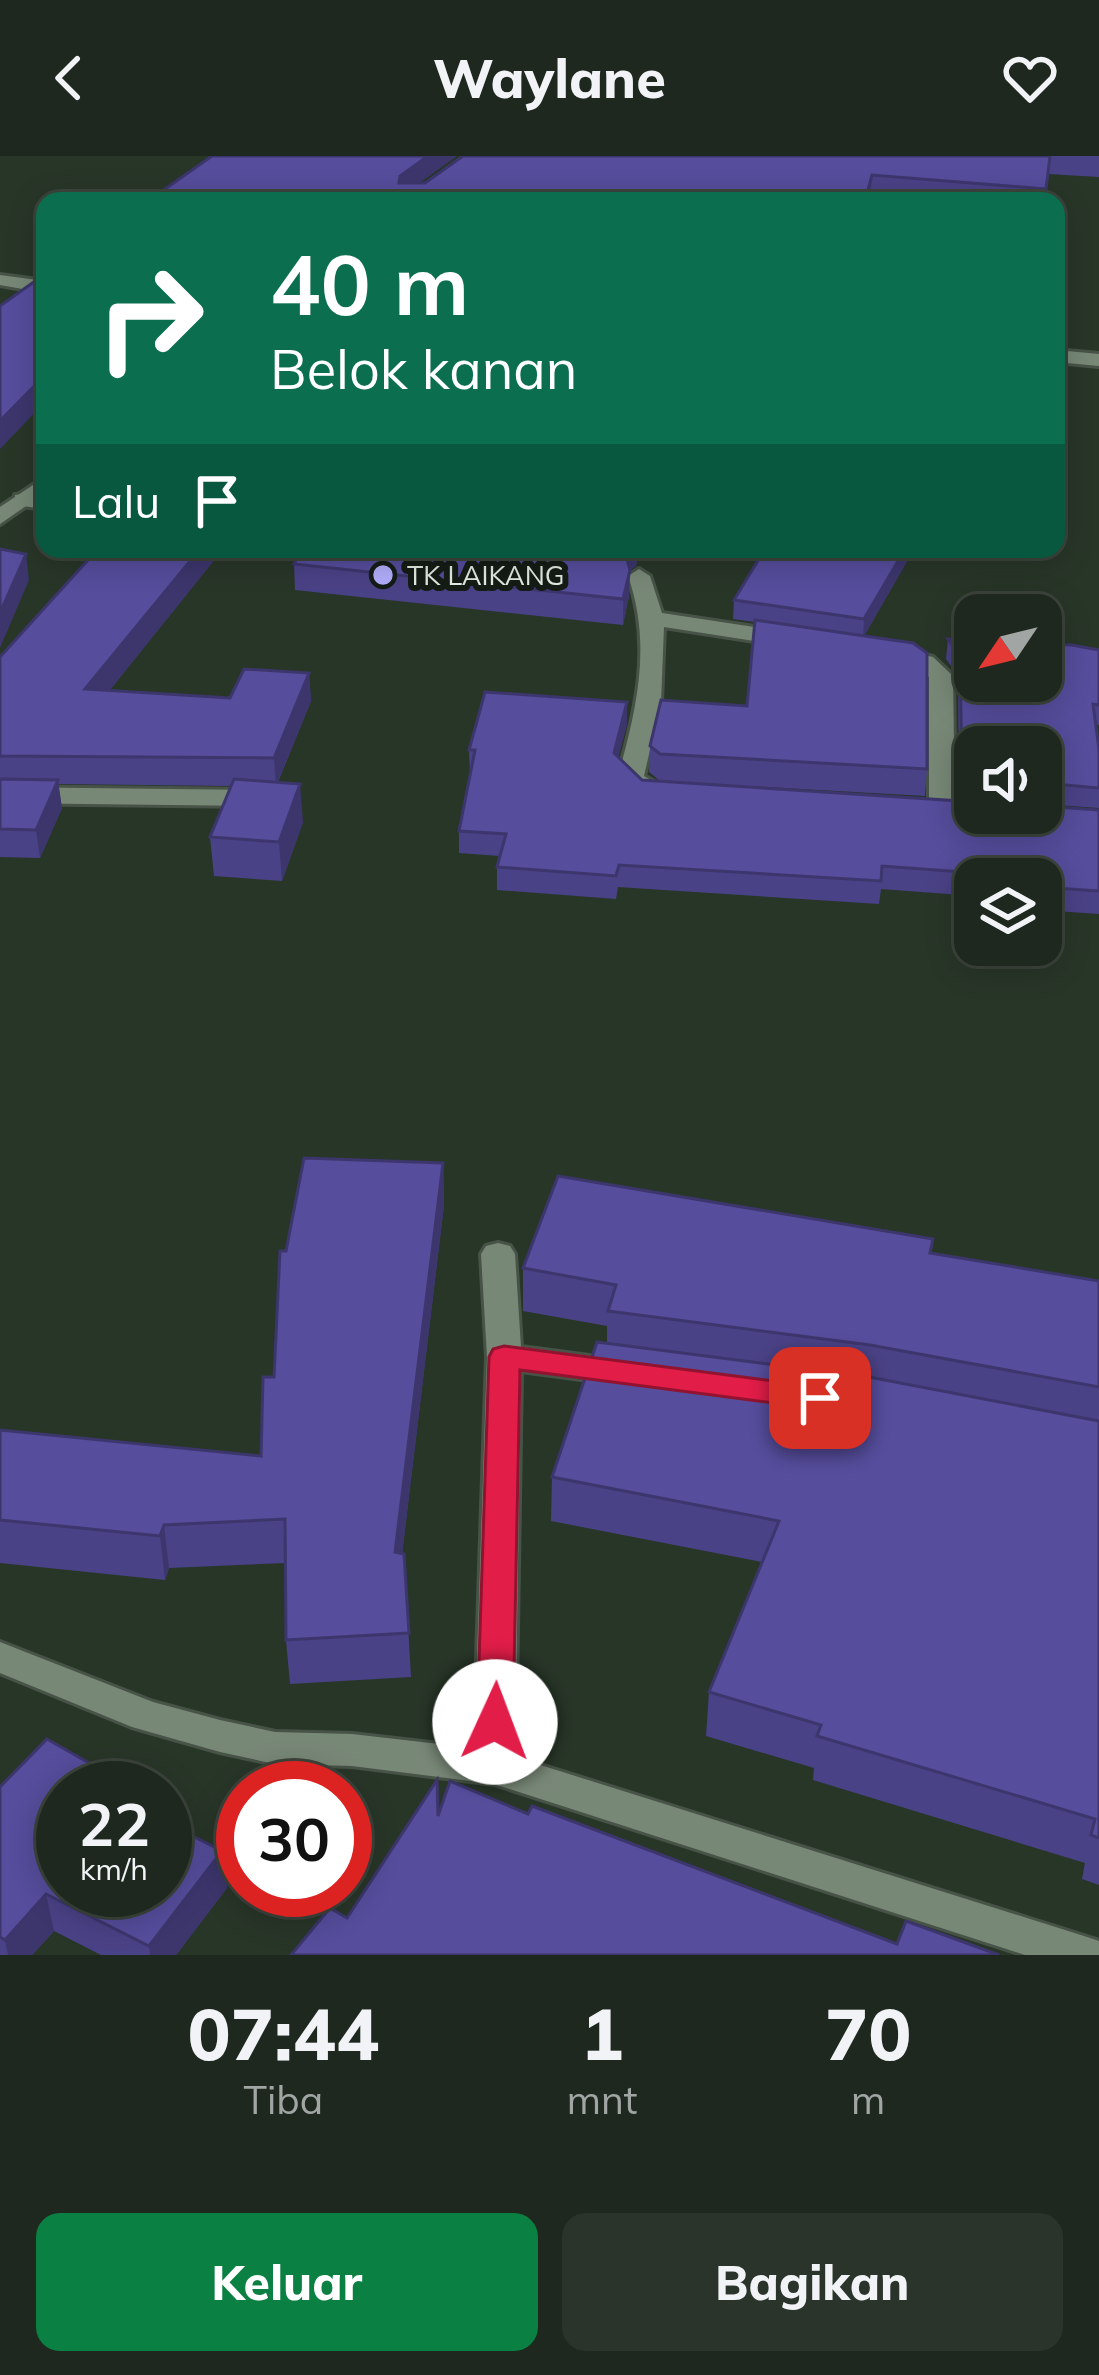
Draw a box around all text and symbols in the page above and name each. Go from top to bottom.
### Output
text: Waylane [433,44,666,112]
icon: back [36,45,102,111]
icon: heart [997,45,1063,111]
text: 40 m [270,231,469,336]
icon: right [72,240,228,396]
text: Belok kanan [270,335,577,403]
icon: arrive [184,468,250,534]
text: Lalu [72,473,160,529]
place label: TK LAIKANG [407,558,565,592]
marker: TK LAIKANG [370,562,396,588]
north arrow [954,594,1062,702]
map controls [954,594,1062,966]
button: sound [954,726,1062,834]
button: layers [954,858,1062,966]
pin [769,1347,871,1449]
icon: arrive [787,1365,853,1431]
position arrow [432,1659,558,1785]
speed limit sign: 30 [216,1761,372,1917]
text: 22 [78,1786,150,1861]
text: km/h [80,1850,148,1888]
text: 07:44 [188,1988,379,2078]
text: 1 [580,1988,624,2078]
text: 70 [825,1988,911,2078]
text: Tiba [244,2075,323,2124]
text: mnt [567,2075,637,2124]
text: m [851,2075,885,2124]
button: Keluar [36,2213,538,2351]
button: Bagikan [562,2213,1063,2351]

